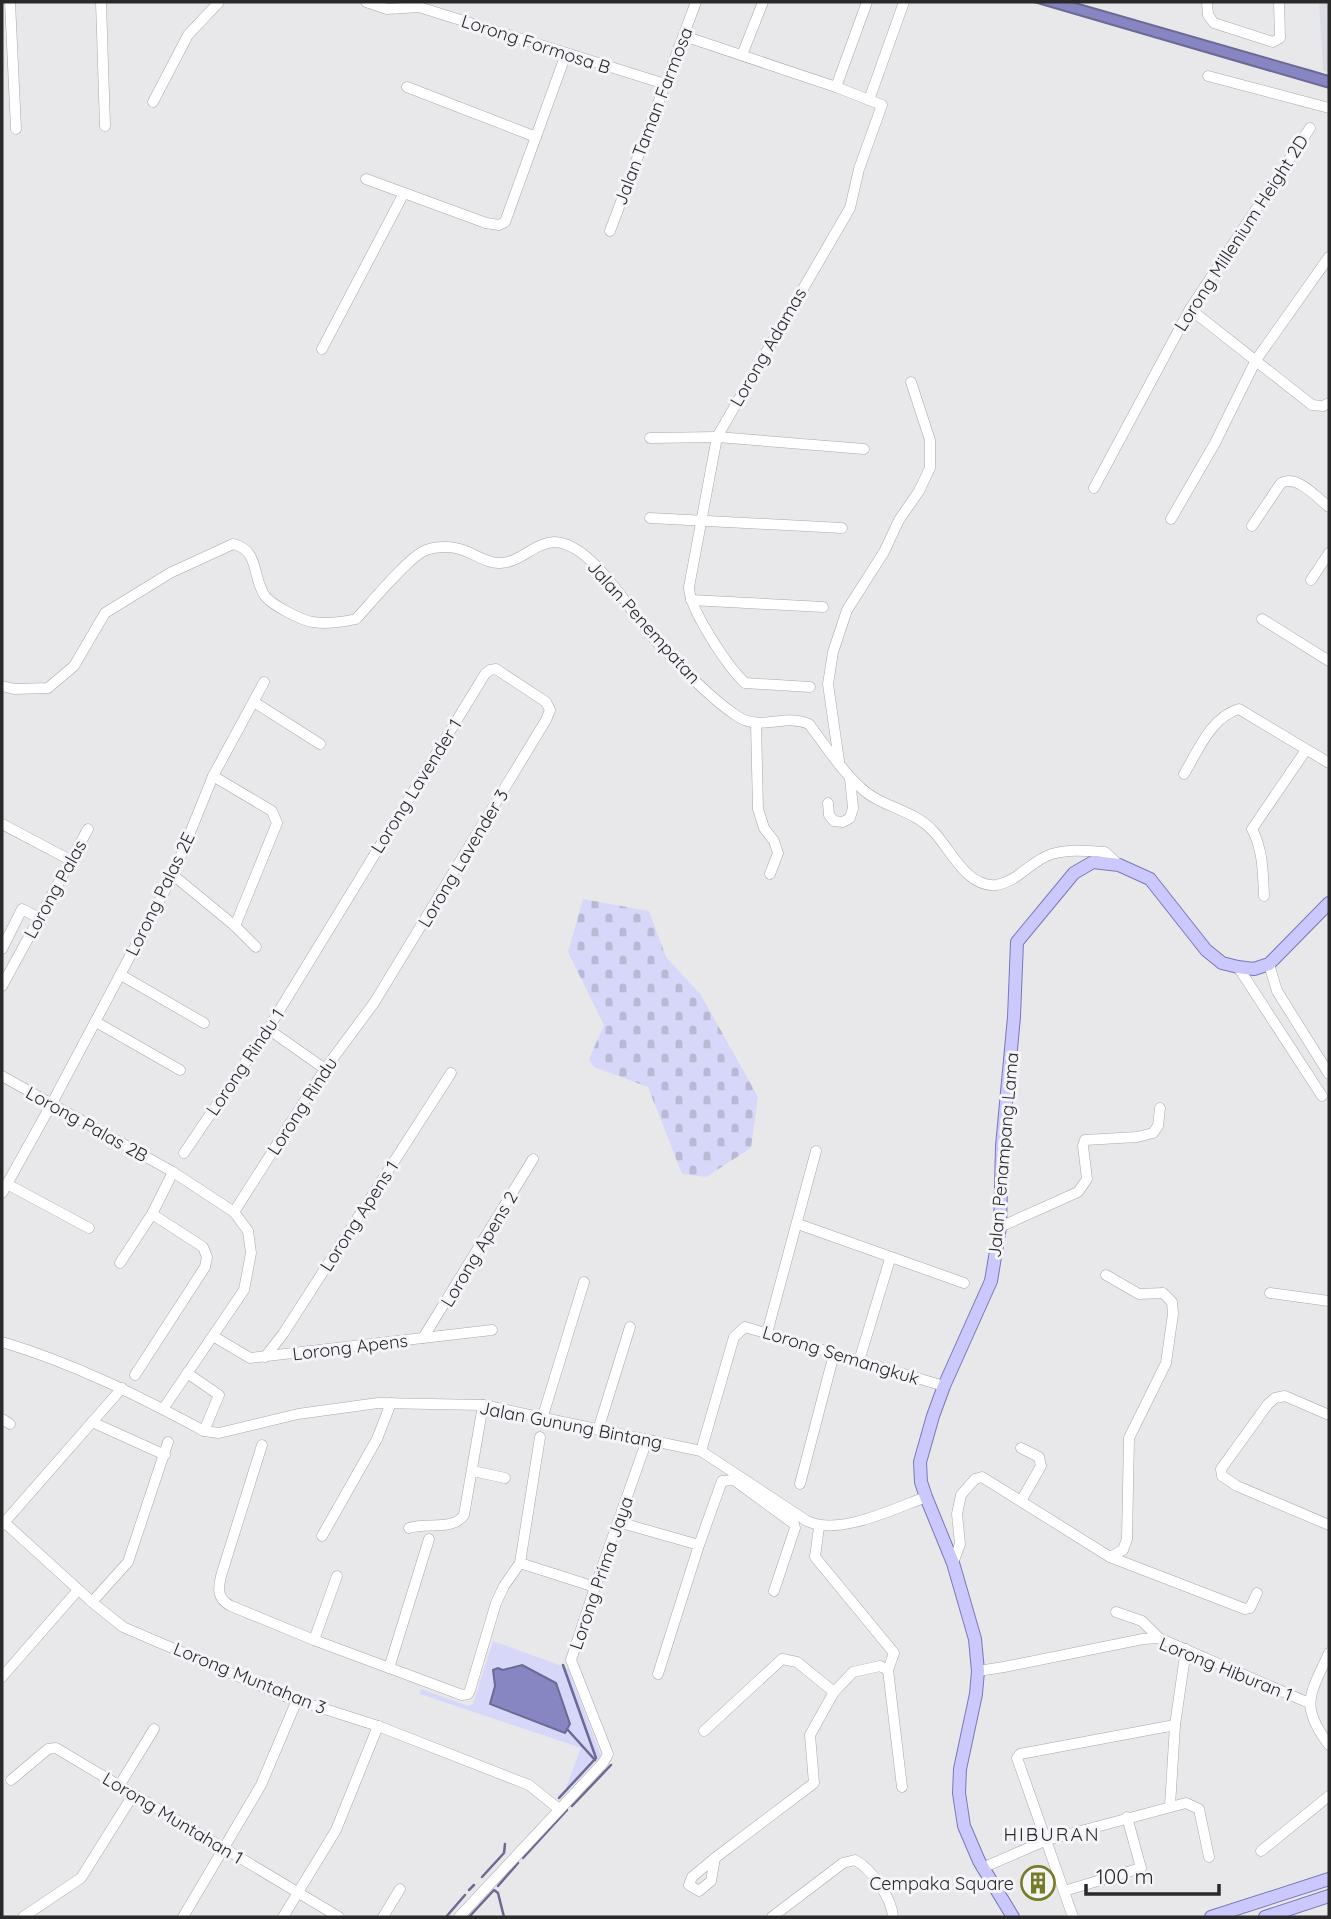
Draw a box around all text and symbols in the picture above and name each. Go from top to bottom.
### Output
street label: Lorong Formosa B [458,9,614,79]
street label: Jalan Taman Farmosa [608,24,698,208]
street label: Lorong Millenium Height 2D [1169,130,1313,336]
street label: Lorong Adamas [725,283,811,411]
street label: Jalan Penempatan [582,555,706,689]
street label: Lorong Lavender 1 [365,714,467,858]
street label: Lorong Lavender 3 [413,785,513,931]
street label: Lorong Palas 2E [120,828,200,960]
street label: Lorong Palas [18,836,92,942]
street label: Lorong Rindu 1 [201,1004,289,1120]
street label: Jalan Penampang Lama [983,1051,1023,1259]
street label: Lorong Rindu [262,1053,342,1159]
street label: Lorong Palas 2B [22,1081,152,1167]
street label: Lorong Apens 1 [315,1156,403,1276]
street label: Lorong Apens 2 [435,1187,523,1311]
street label: Lorong Semangkuk [760,1320,922,1390]
street label: Lorong Apens [291,1329,409,1365]
street label: Jalan Gunung Bintang [477,1396,665,1454]
street label: Lorong Prima Jaya [564,1493,638,1653]
street label: Lorong Hiburan 1 [1156,1632,1296,1706]
street label: Lorong Muntahan 3 [170,1637,330,1719]
street label: Lorong Muntahan 1 [98,1767,248,1869]
district label: HIBURAN [1003,1822,1101,1846]
scale bar [1086,1853,1219,1897]
text: 100 m [1096,1863,1154,1889]
building icon: Cempaka Square [1019,1864,1057,1902]
place label: Cempaka Square [870,1872,1014,1895]

